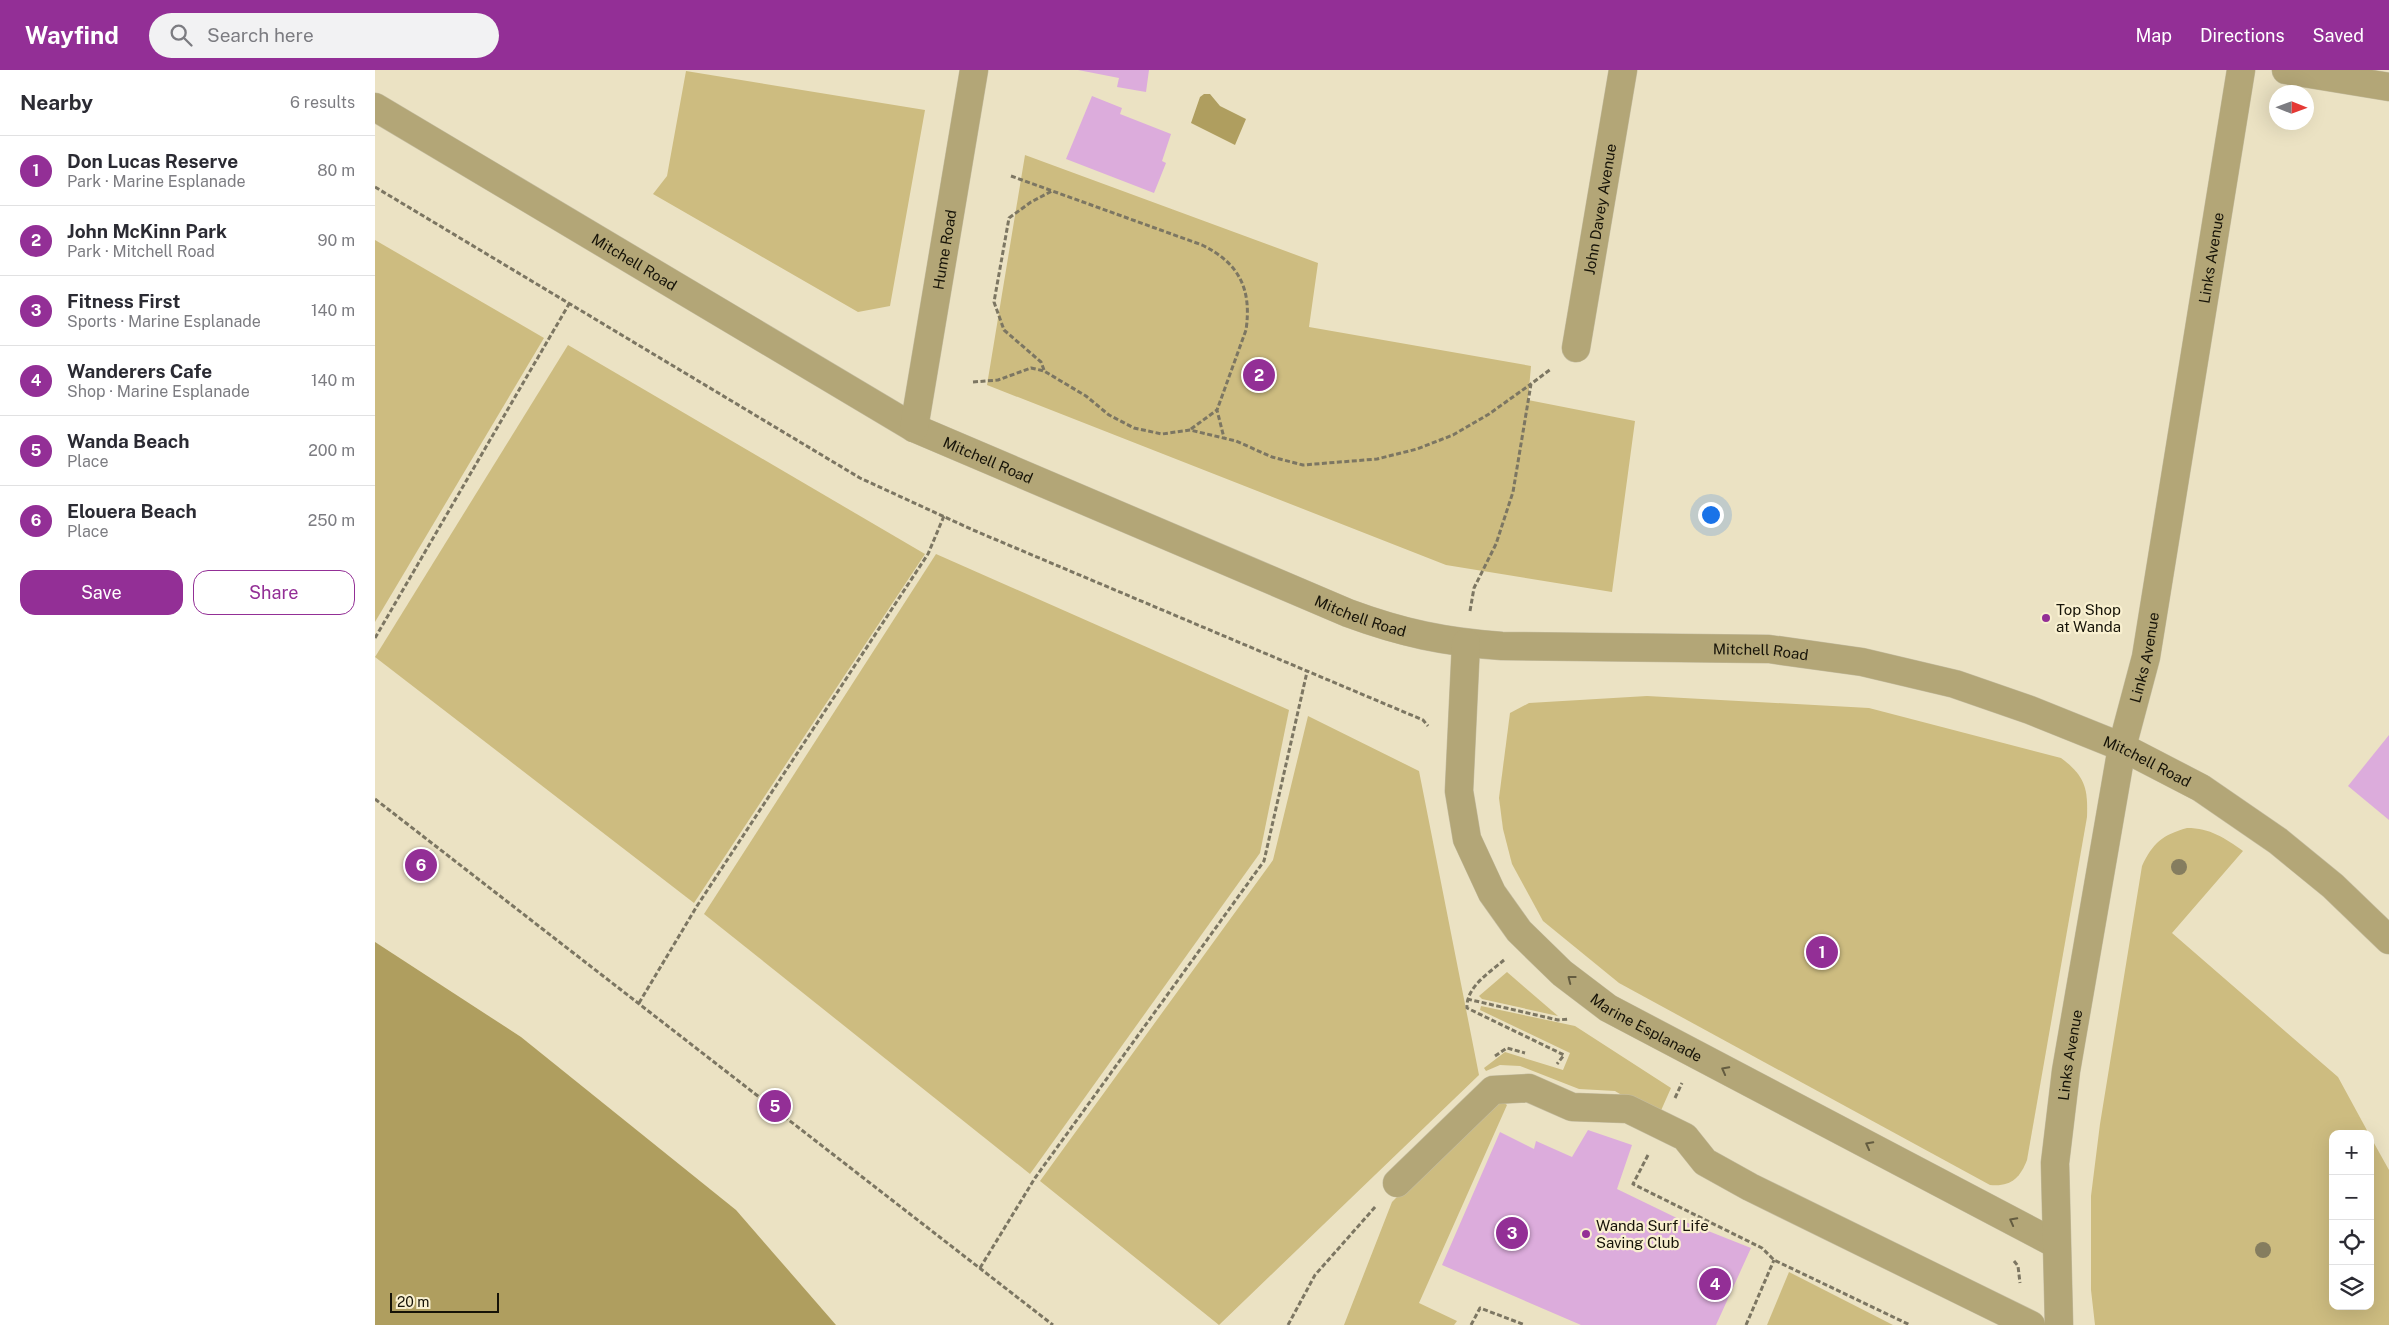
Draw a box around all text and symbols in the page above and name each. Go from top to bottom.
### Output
search box [149,13,499,58]
text: Wayfind [25,21,119,49]
icon: search [167,21,195,49]
text: Search here [207,24,314,46]
text: Map [2135,25,2172,46]
text: Directions [2200,25,2285,46]
text: Saved [2313,25,2364,46]
north arrow [2269,85,2314,130]
text: Nearby [20,90,93,115]
text: 6 results [290,93,355,112]
street label: John Davey Avenue [1580,142,1619,276]
text: Don Lucas Reserve [67,150,238,172]
text: 1 [33,161,39,180]
text: 80 m [317,161,355,180]
text: Park · Marine Esplanade [67,172,246,191]
street label: Hume Road [929,208,959,291]
street label: Links Avenue [2195,211,2226,305]
text: John McKinn Park [67,220,227,242]
street label: Mitchell Road [589,230,680,293]
text: 2 [31,231,41,250]
text: 90 m [318,231,355,250]
text: Park · Mitchell Road [67,242,215,261]
text: Fitness First [67,290,180,312]
text: 3 [31,301,41,320]
text: 140 m [311,301,355,320]
text: Sports · Marine Esplanade [67,312,261,331]
pin: 2 [1243,356,1275,394]
text: Wanderers Cafe [67,360,212,382]
text: 4 [31,371,41,390]
text: 140 m [311,371,355,390]
text: Shop · Marine Esplanade [67,382,250,401]
text: Wanda Beach [67,430,189,452]
street label: Mitchell Road [941,433,1036,486]
text: 5 [31,441,41,460]
text: 200 m [308,441,355,460]
text: Place [67,452,109,471]
text: Elouera Beach [67,500,197,522]
your location [1698,502,1724,528]
text: 6 [31,511,41,530]
text: 250 m [308,511,355,530]
text: Place [67,522,109,541]
button: Save [20,570,183,615]
button: Share [193,570,355,615]
street label: Mitchell Road [1312,591,1408,640]
place label: Top Shop at Wanda [2056,601,2121,635]
street label: Links Avenue [2126,611,2162,704]
marker: Top Shop at Wanda [2040,612,2052,624]
street label: Mitchell Road [1713,640,1810,663]
street label: Mitchell Road [2101,732,2194,790]
pin: 6 [405,846,437,884]
pin: 1 [1806,933,1838,971]
one-way arrow [1567,976,1576,985]
street label: Marine Esplanade [1588,990,1705,1065]
street label: Links Avenue [2054,1008,2085,1102]
one-way arrow [1722,1066,1731,1076]
pin: 5 [759,1087,791,1125]
map controls [2329,1130,2374,1310]
button: + [2329,1130,2374,1175]
one-way arrow [1866,1142,1875,1152]
button: − [2329,1175,2374,1220]
pin: 3 [1496,1214,1528,1252]
place label: Wanda Surf Life Saving Club [1596,1217,1709,1251]
one-way arrow [2009,1217,2018,1227]
button: locate [2329,1220,2374,1265]
marker: Wanda Surf Life Saving Club [1580,1228,1592,1240]
pin: 4 [1699,1265,1731,1303]
button: layers [2329,1265,2374,1310]
scale bar [390,1290,499,1313]
text: 20 m [397,1294,429,1310]

